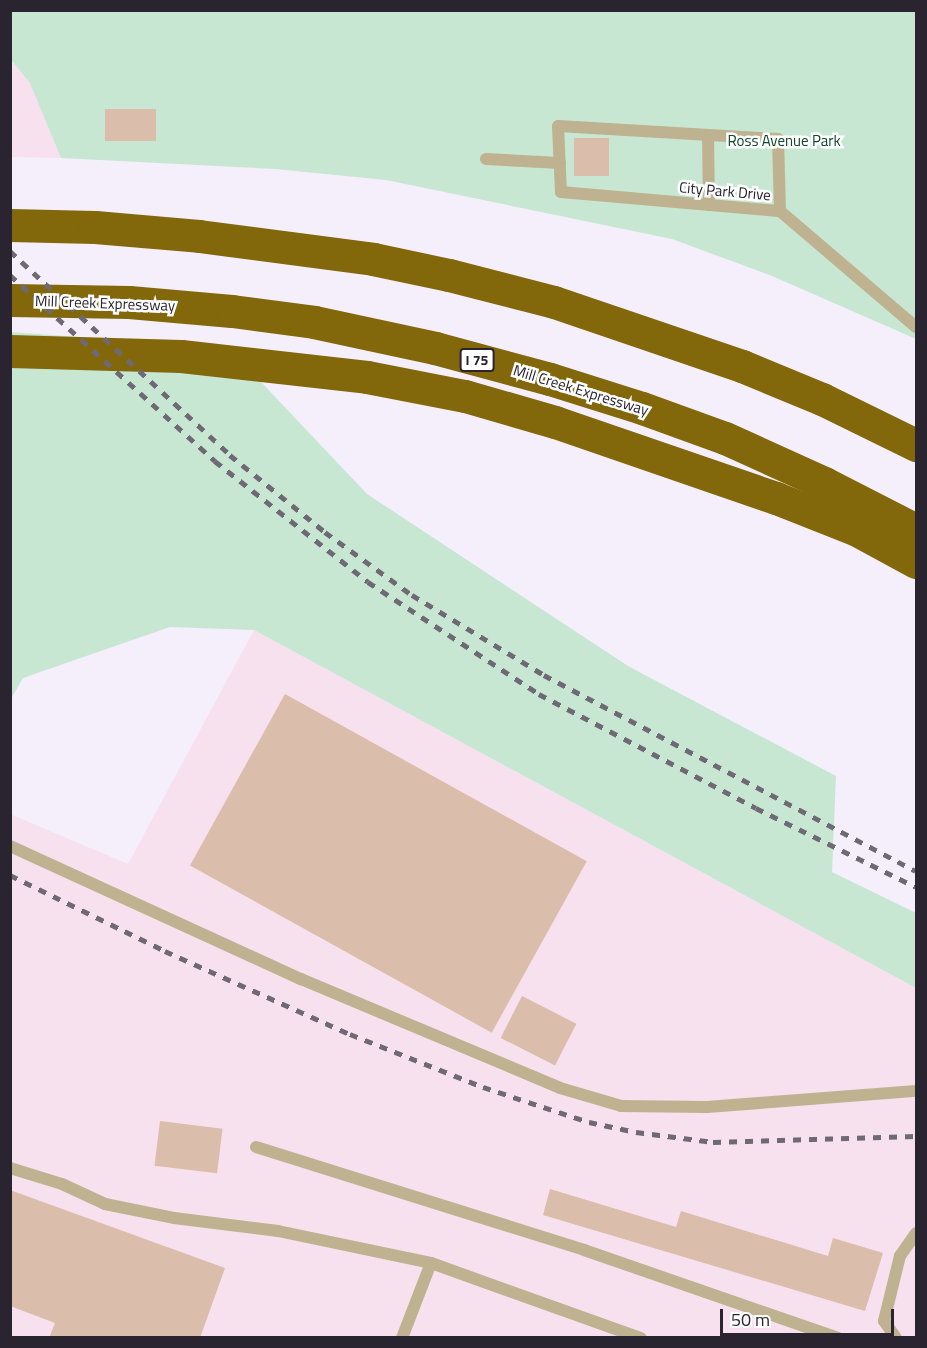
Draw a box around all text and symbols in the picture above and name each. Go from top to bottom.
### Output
park label: Ross Avenue Park [727,132,841,150]
street label: City Park Drive [678,178,772,204]
street label: Mill Creek Expressway [35,292,175,314]
road number: I 75 [459,349,495,371]
street label: Mill Creek Expressway [511,361,651,419]
scale bar [723,1297,897,1335]
text: 50 m [731,1306,770,1333]

